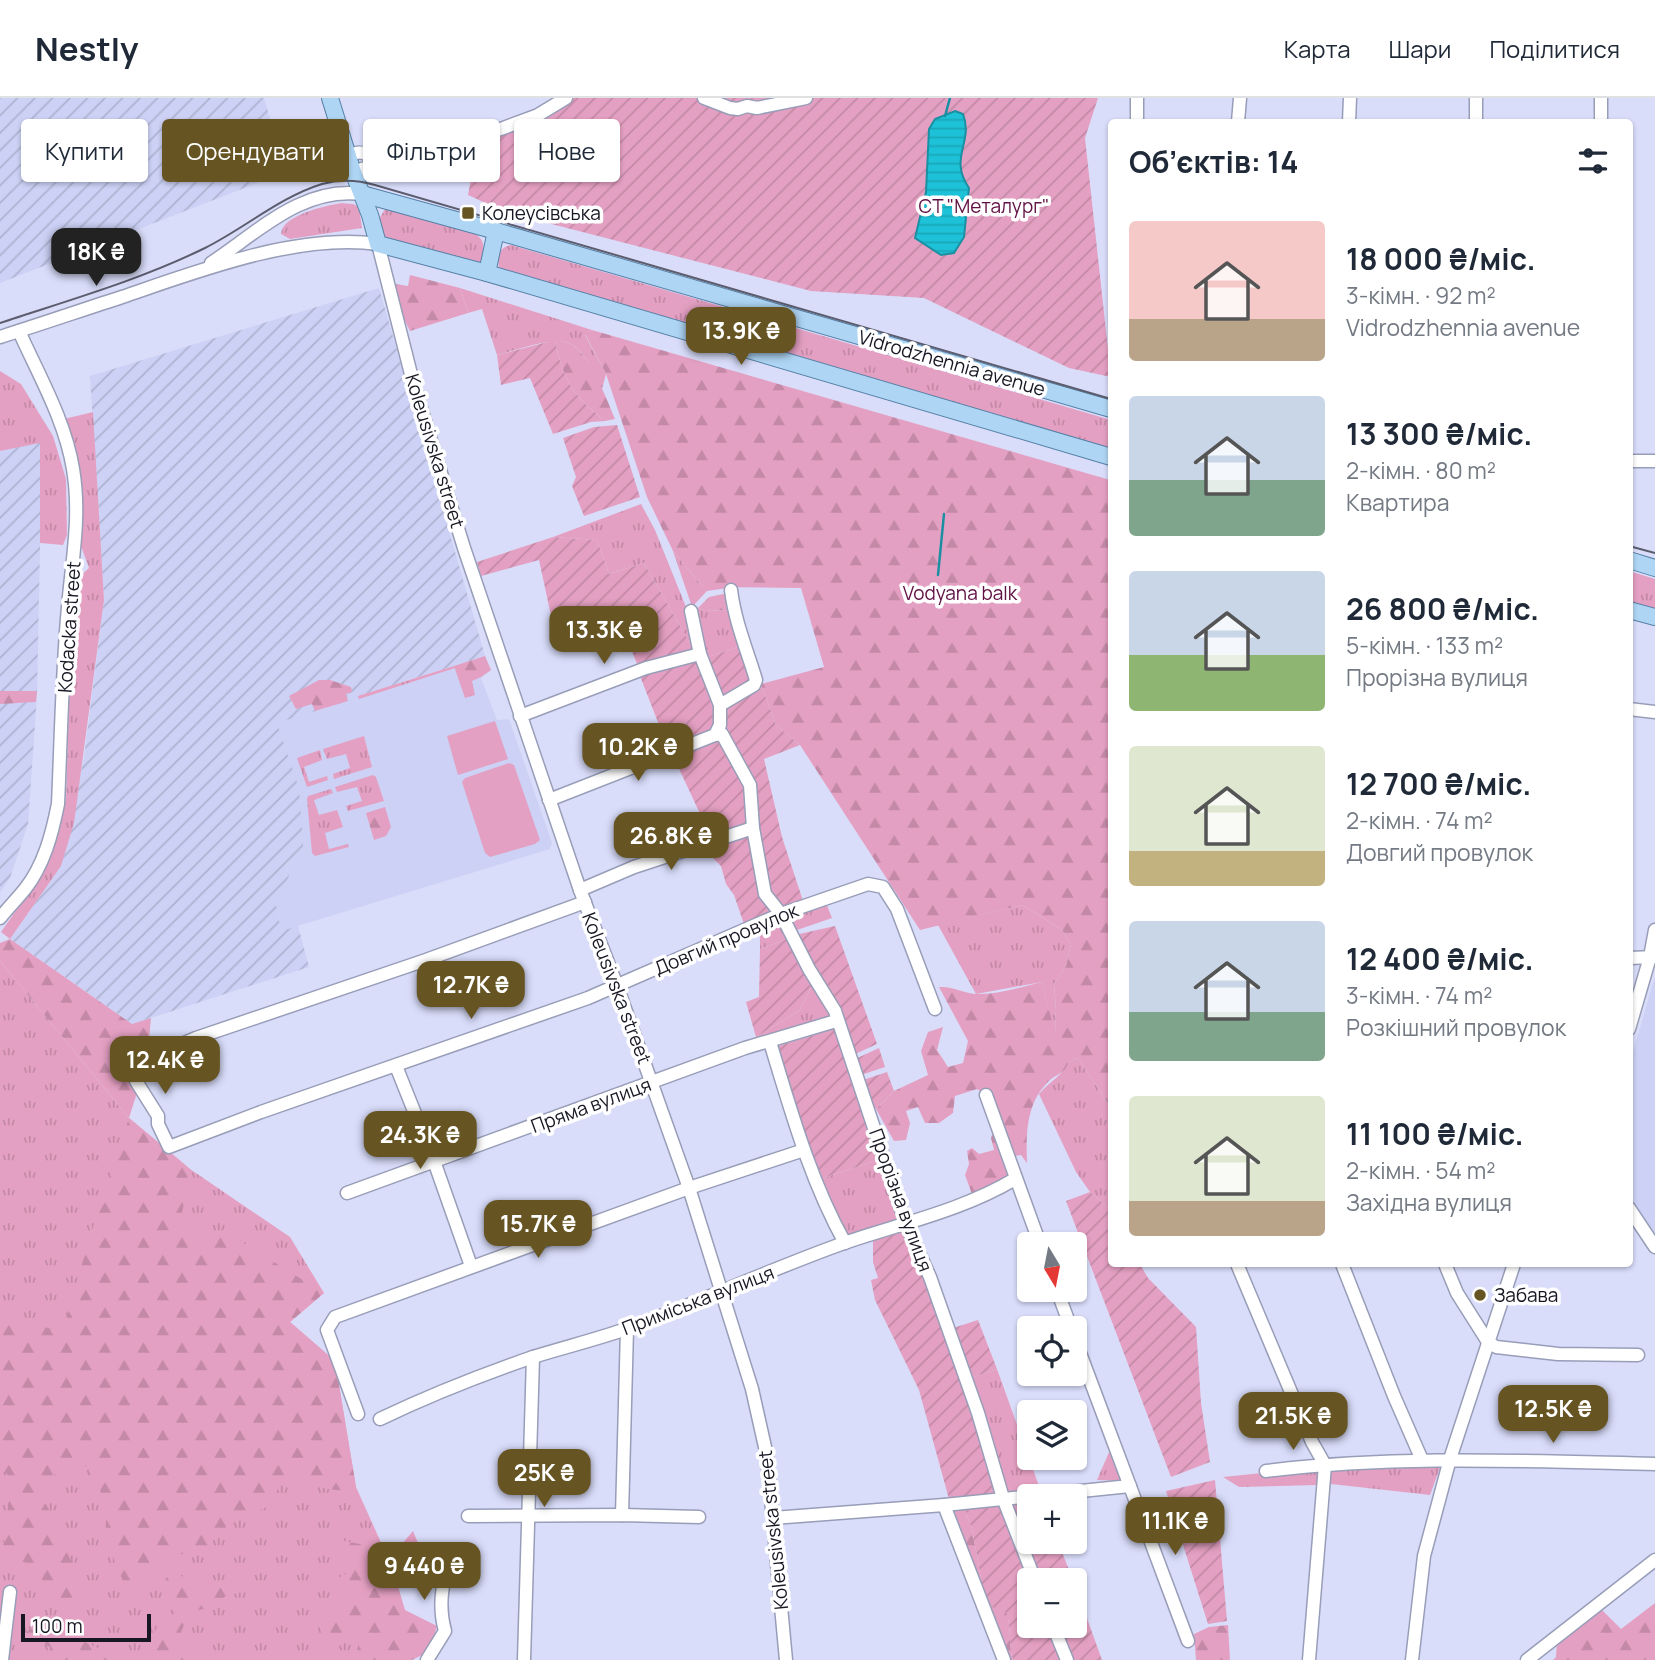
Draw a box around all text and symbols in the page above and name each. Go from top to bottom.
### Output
text: Nestly [35,26,138,71]
text: Карта [1284,32,1351,65]
text: Шари [1389,32,1451,65]
text: Поділитися [1489,32,1620,65]
chip: Купити [21,119,148,182]
chip: Орендувати [162,119,349,182]
chip: Фільтри [363,119,500,182]
chip: Нове [514,119,620,182]
text: Об’єктів: 14 [1129,141,1298,182]
icon: filters [1574,142,1612,180]
park label: СТ "Металург" [919,193,1049,219]
place label: Колеусівська [482,200,601,226]
marker: Колеусівська [460,205,476,221]
pin: 18K ₴ [47,228,145,288]
text: 18K ₴ [67,235,125,267]
text: 18 000 ₴/міс. [1346,238,1536,279]
icon: home [1185,249,1269,333]
text: 3-кімн. · 92 m² [1346,279,1496,311]
pin: 13.9K ₴ [676,308,806,367]
text: Vidrodzhennia avenue [1346,311,1580,343]
text: 13.9K ₴ [702,314,780,346]
street label: Vidrodzhennia avenue [855,324,1049,402]
street label: Koleusivska street [399,371,471,531]
text: 13 300 ₴/міс. [1346,413,1532,454]
icon: home [1185,424,1269,508]
text: 2-кімн. · 80 m² [1346,454,1496,486]
text: Квартира [1346,486,1450,518]
street label: Kodacka street [51,560,87,694]
park label: Vodyana balk [903,580,1018,606]
text: 26 800 ₴/міс. [1346,588,1539,629]
icon: home [1185,599,1269,683]
pin: 13.3K ₴ [539,606,669,666]
text: 13.3K ₴ [565,613,643,645]
text: 5-кімн. · 133 m² [1346,629,1503,661]
text: Прорізна вулиця [1346,661,1528,693]
pin: 10.2K ₴ [573,724,703,783]
text: 10.2K ₴ [598,730,678,762]
text: 12 700 ₴/міс. [1346,763,1531,804]
icon: home [1185,774,1269,858]
text: 2-кімн. · 74 m² [1346,804,1493,836]
pin: 26.8K ₴ [606,812,736,872]
text: 26.8K ₴ [630,819,712,851]
text: Довгий провулок [1346,836,1533,868]
street label: Довгий провулок [650,897,803,981]
street label: Koleusivska street [576,909,658,1067]
text: 12 400 ₴/міс. [1346,938,1534,979]
icon: home [1185,949,1269,1033]
pin: 12.7K ₴ [406,962,536,1021]
text: 12.7K ₴ [433,968,509,1000]
text: 3-кімн. · 74 m² [1346,979,1492,1011]
text: Розкішний провулок [1346,1011,1566,1043]
pin: 12.4K ₴ [100,1037,230,1096]
text: 12.4K ₴ [126,1043,204,1075]
street label: Пряма вулиця [527,1071,655,1139]
pin: 24.3K ₴ [355,1112,485,1171]
text: 11 100 ₴/міс. [1346,1113,1524,1154]
text: 24.3K ₴ [380,1118,460,1150]
icon: home [1185,1124,1269,1208]
street label: Прорізна вулиця [863,1125,939,1275]
text: 2-кімн. · 54 m² [1346,1154,1495,1186]
text: Західна вулиця [1346,1186,1512,1218]
pin: 15.7K ₴ [473,1200,603,1260]
text: 15.7K ₴ [500,1207,576,1239]
north arrow [1017,1232,1087,1302]
map controls [1017,1232,1087,1638]
street label: Приміська вулиця [618,1259,778,1341]
place label: Забава [1494,1282,1558,1308]
marker: Забава [1472,1287,1488,1303]
button: locate [1017,1316,1087,1386]
pin: 12.5K ₴ [1488,1386,1618,1445]
pin: 21.5K ₴ [1228,1392,1358,1452]
text: 12.5K ₴ [1514,1392,1592,1424]
text: 21.5K ₴ [1255,1399,1331,1431]
button: layers [1017,1400,1087,1470]
street label: Koleusivska street [752,1449,794,1611]
pin: 25K ₴ [495,1450,593,1509]
text: 25K ₴ [514,1456,574,1488]
button: + [1017,1484,1087,1554]
pin: 11.1K ₴ [1110,1498,1240,1557]
text: 11.1K ₴ [1142,1504,1208,1536]
pin: 9 440 ₴ [359,1542,489,1602]
text: 9 440 ₴ [384,1549,464,1581]
button: − [1017,1568,1087,1638]
scale bar [21,1611,150,1643]
text: 100 m [32,1613,83,1639]

